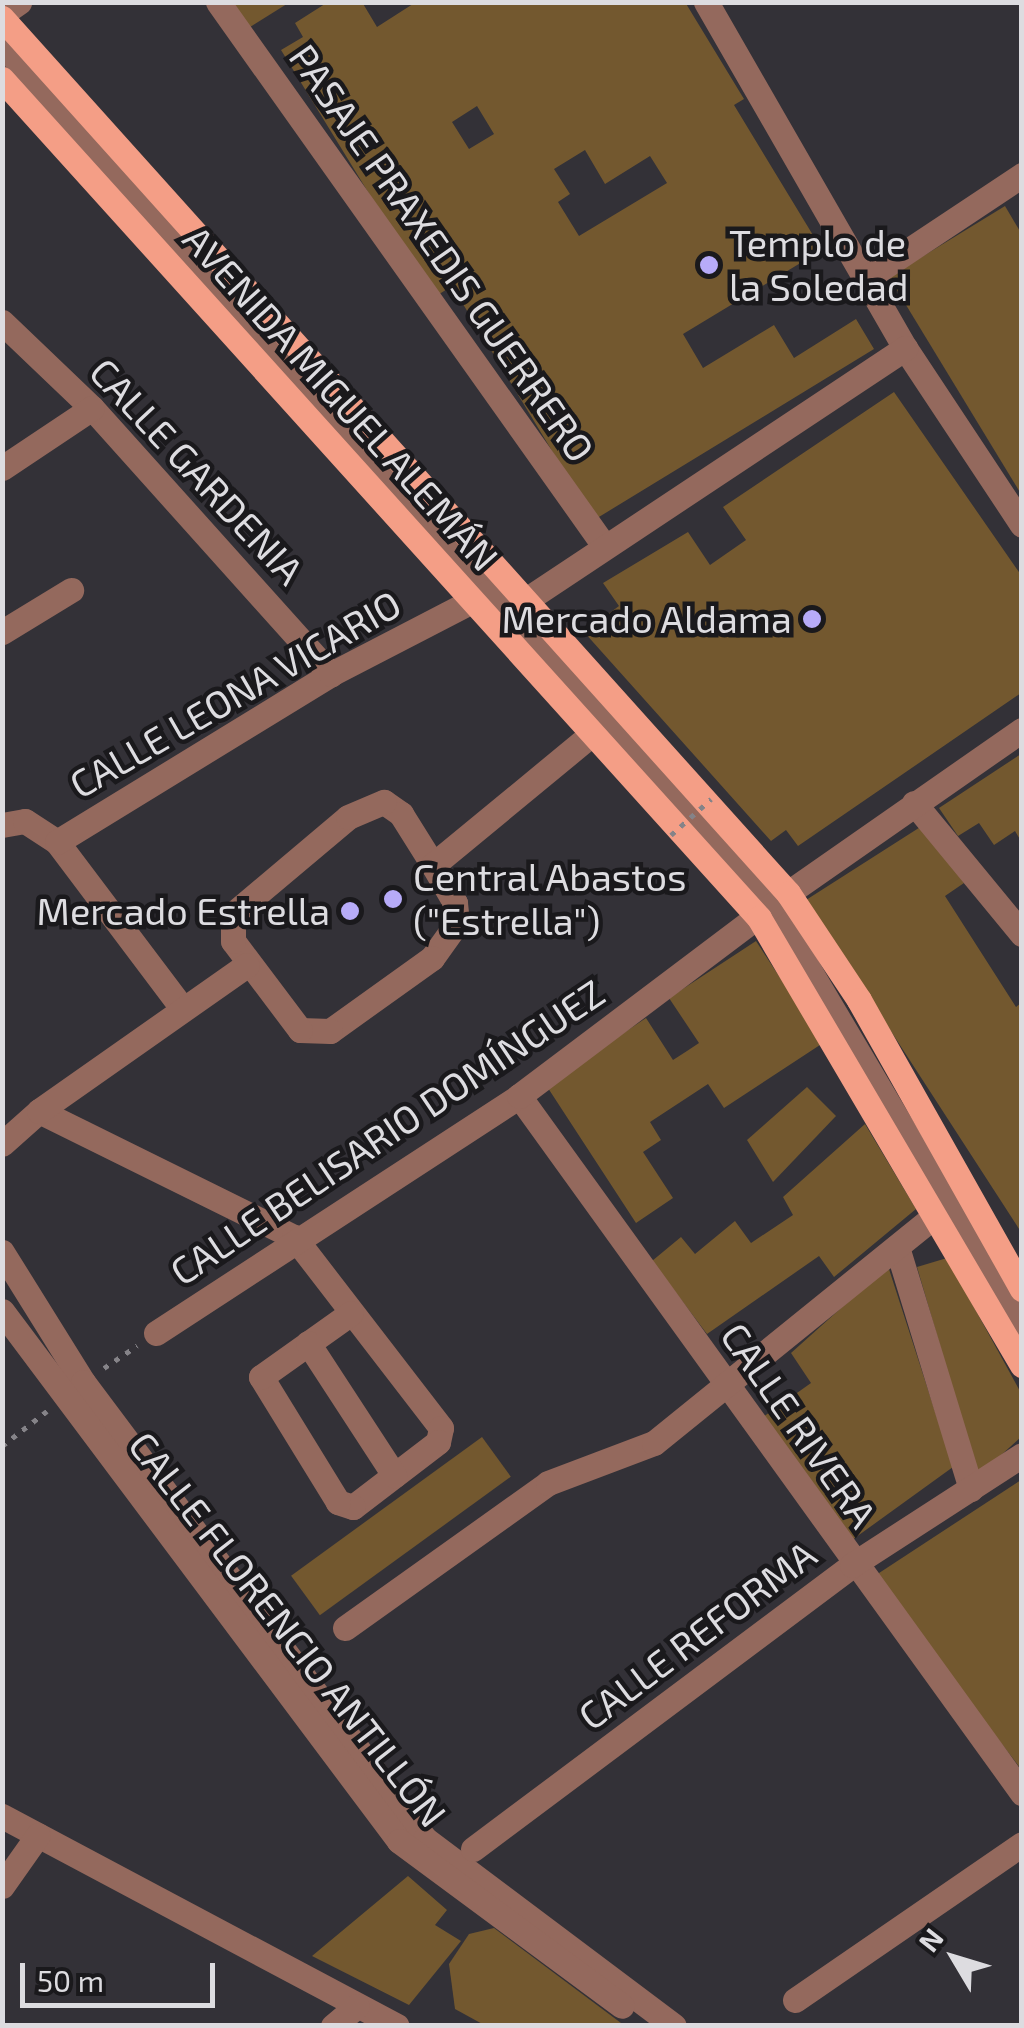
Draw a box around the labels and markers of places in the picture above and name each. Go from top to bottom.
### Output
place label: Templo de la Soledad [729,220,909,310]
marker: Templo de la Soledad [698,254,720,276]
place label: Mercado Aldama [501,596,792,642]
marker: Mercado Aldama [801,608,823,630]
place label: Central Abastos ("Estrella") [413,854,688,944]
place label: Mercado Estrella [37,888,330,934]
marker: Central Abastos ("Estrella") [382,888,404,910]
marker: Mercado Estrella [339,900,361,922]

